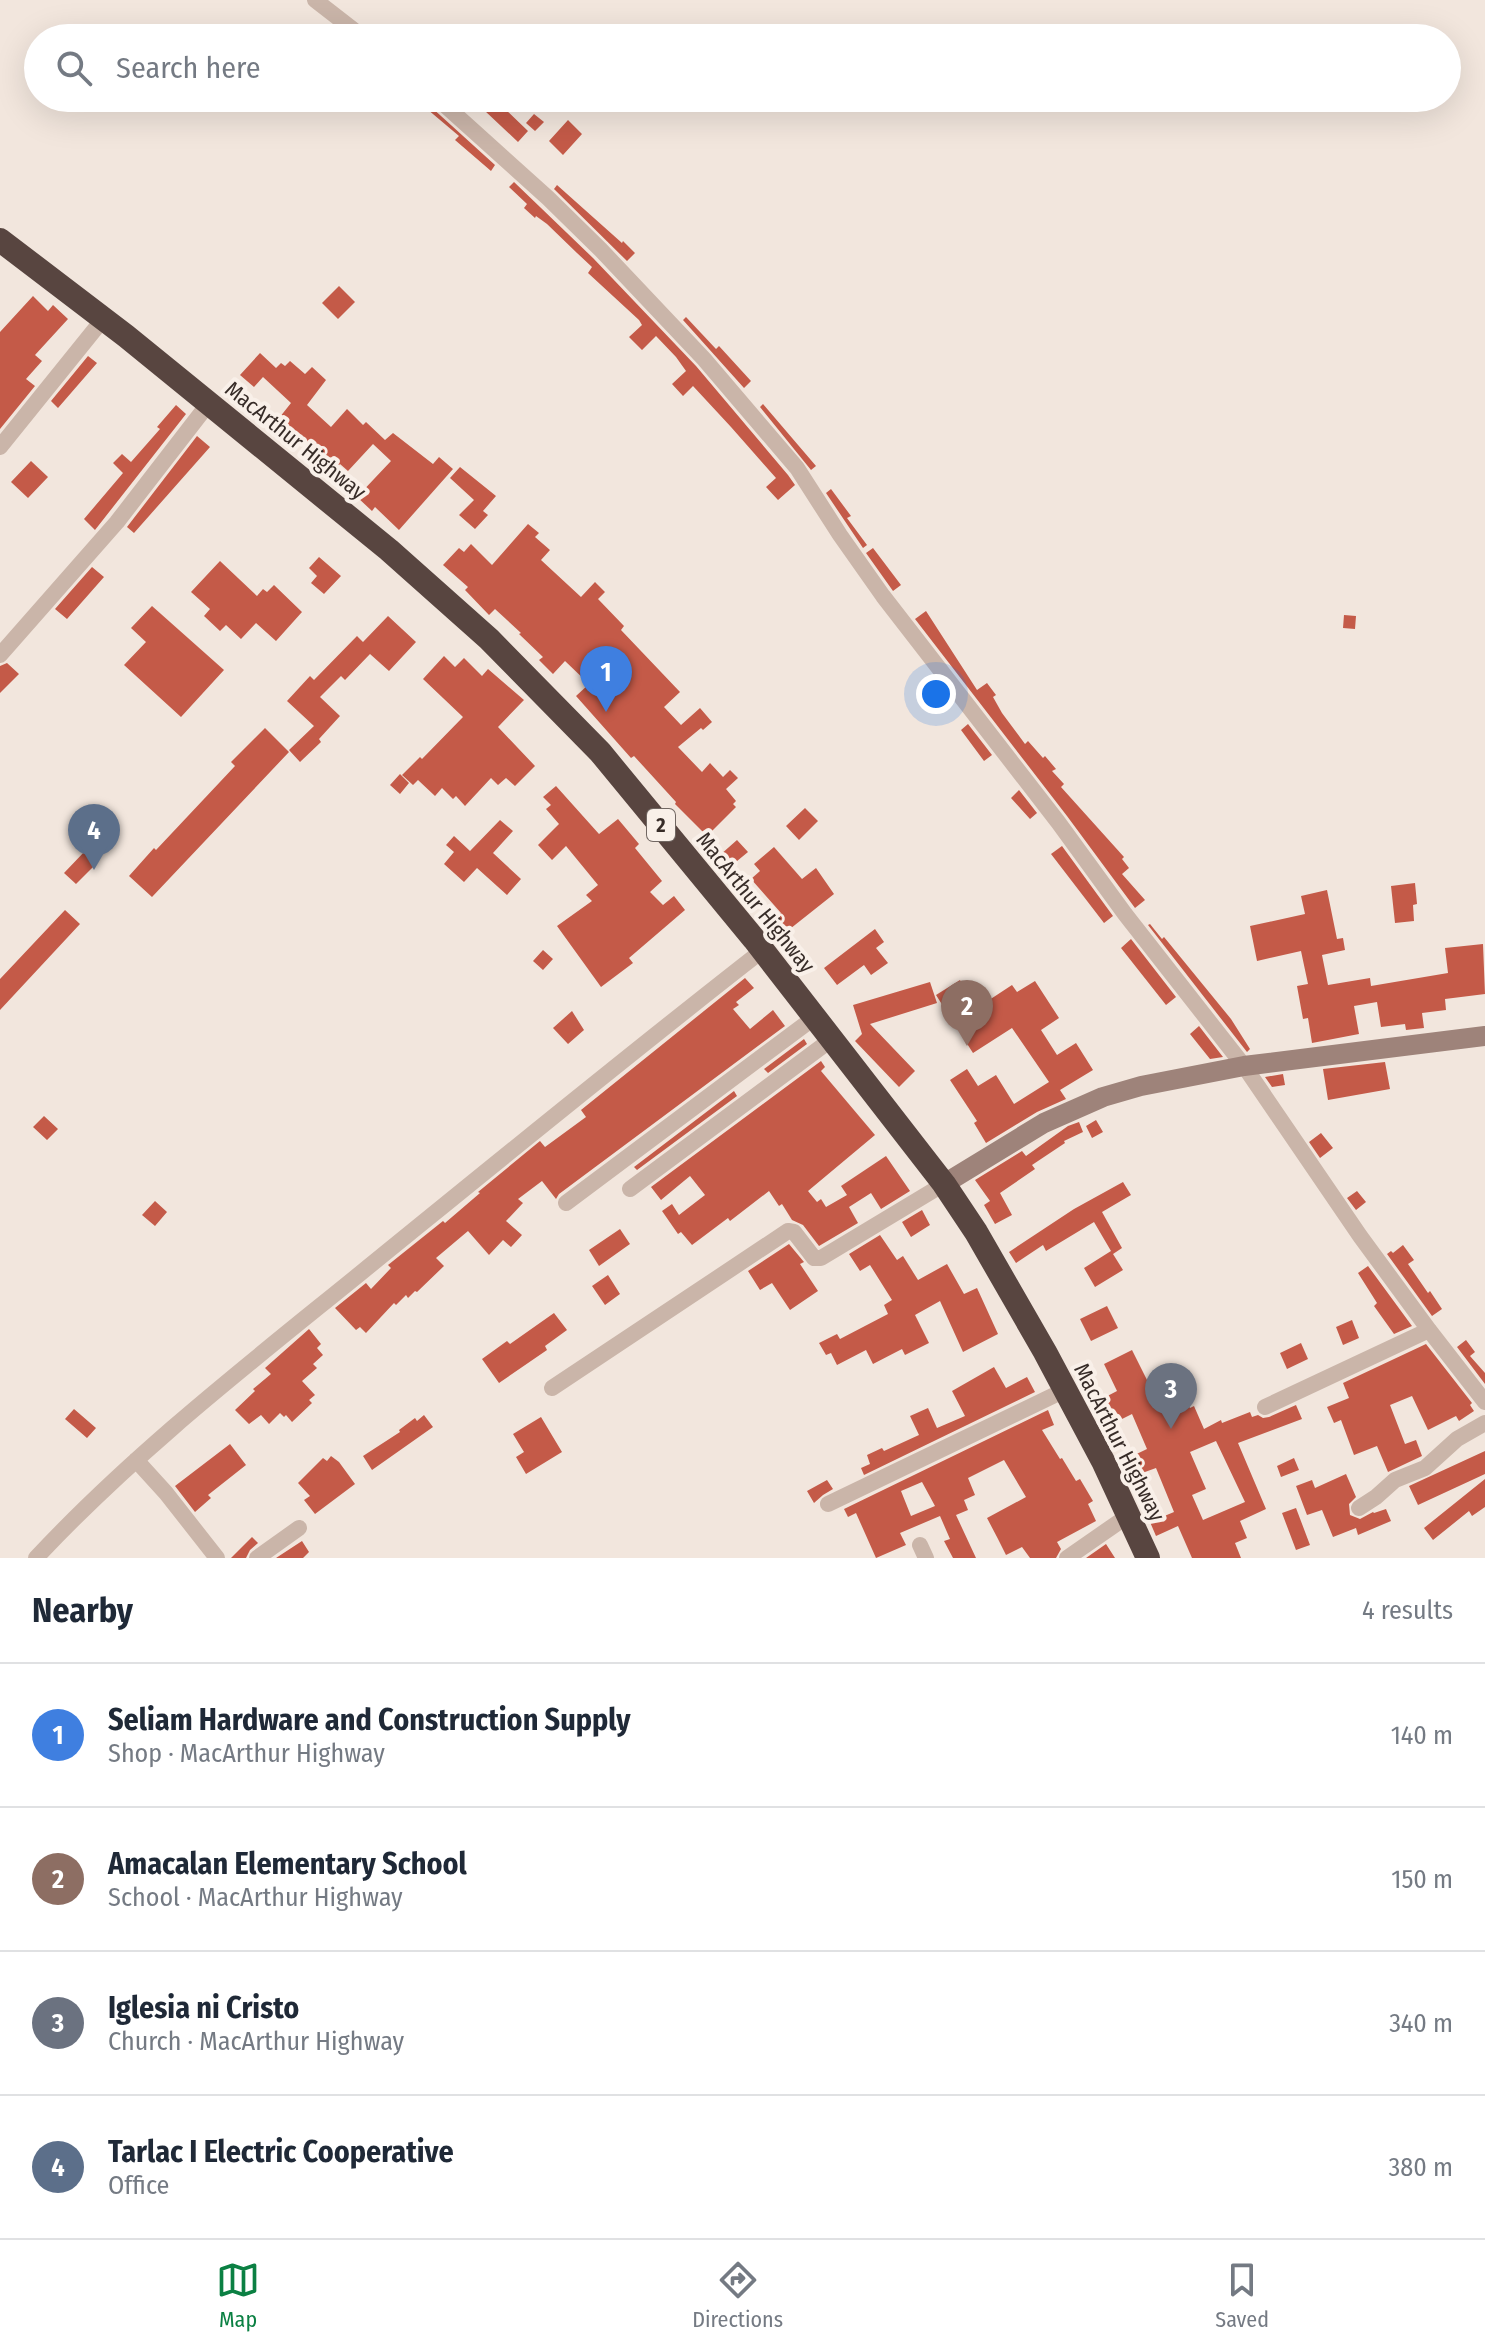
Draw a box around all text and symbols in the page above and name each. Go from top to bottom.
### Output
search box [24,24,1461,112]
icon: search [52,46,96,90]
text: Search here [116,50,261,86]
street label: MacArthur Highway [220,375,372,506]
pin: 1 [580,646,632,712]
your location [916,674,956,714]
pin: 4 [68,804,120,870]
road number: 2 [647,809,675,841]
street label: MacArthur Highway [691,826,821,978]
pin: 2 [941,980,993,1046]
street label: MacArthur Highway [1068,1359,1171,1526]
pin: 3 [1145,1363,1197,1429]
text: Nearby [32,1590,133,1631]
text: 4 results [1362,1595,1453,1626]
text: Seliam Hardware and Construction Supply [108,1702,630,1738]
text: 1 [53,1720,64,1751]
text: 140 m [1391,1720,1453,1751]
text: Shop · MacArthur Highway [108,1738,385,1769]
text: Amacalan Elementary School [108,1846,467,1882]
text: 2 [52,1864,64,1895]
text: 150 m [1391,1864,1453,1895]
text: School · MacArthur Highway [108,1882,403,1913]
text: Iglesia ni Cristo [108,1990,299,2026]
text: 3 [52,2008,64,2039]
text: 340 m [1389,2008,1453,2039]
text: Church · MacArthur Highway [108,2026,404,2057]
text: Tarlac I Electric Cooperative [108,2134,454,2170]
text: 4 [51,2152,65,2183]
text: 380 m [1389,2152,1453,2183]
text: Office [108,2170,169,2201]
tab: Map [216,2258,260,2333]
tab: Directions [692,2258,783,2333]
tab: Saved [1215,2258,1269,2333]

